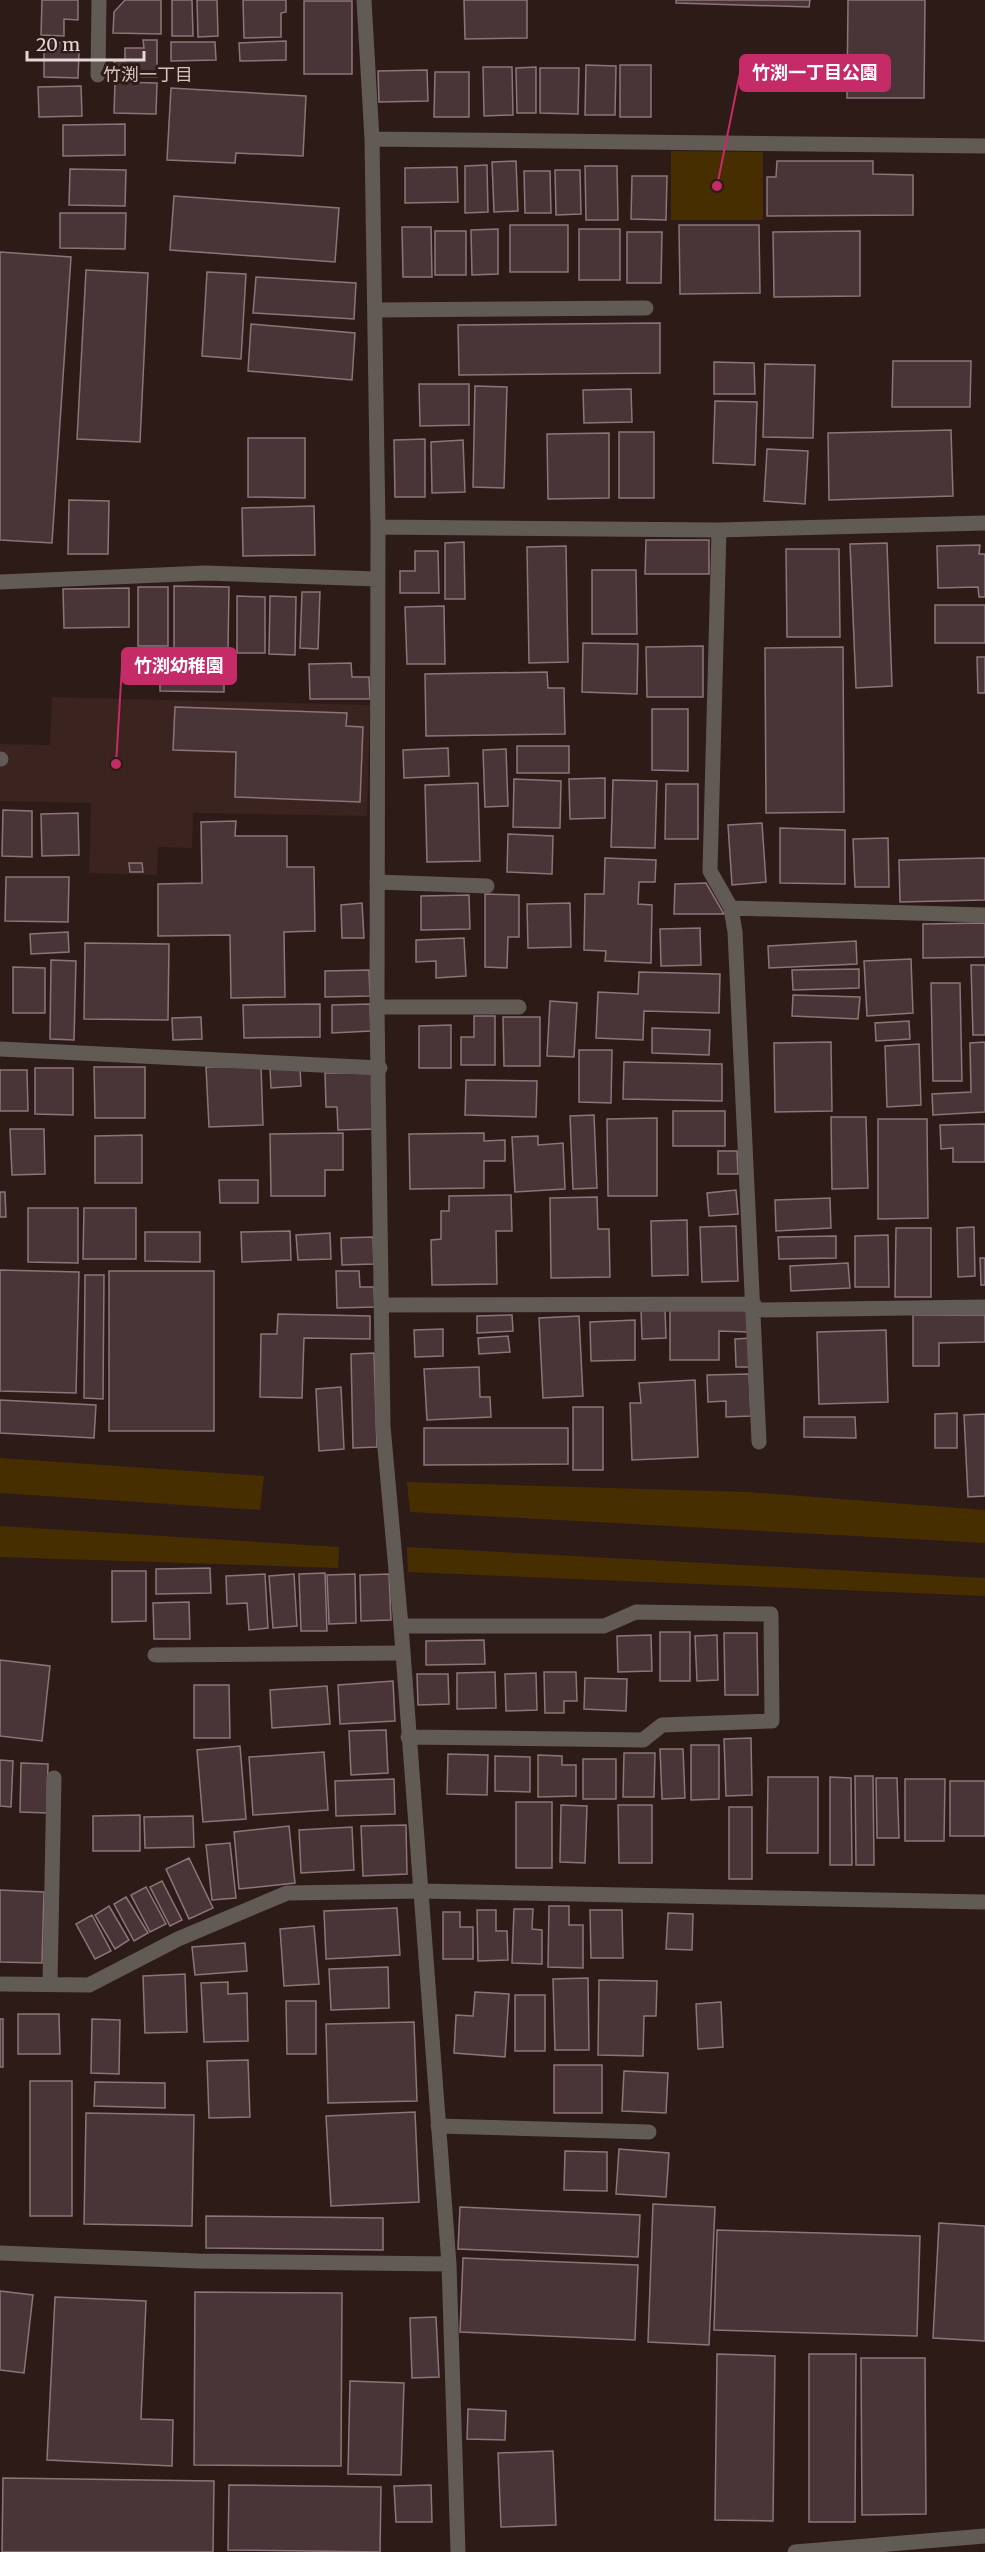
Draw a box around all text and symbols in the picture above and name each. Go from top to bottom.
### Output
scale bar [27,24,144,62]
text: 20 m [36,33,80,56]
callout: 竹渕一丁目公園 [740,55,890,91]
text: 竹渕一丁目公園 [752,61,878,84]
district label: 竹渕一丁目 [103,63,193,86]
callout: 竹渕幼稚園 [122,648,236,684]
text: 竹渕幼稚園 [134,654,224,677]

